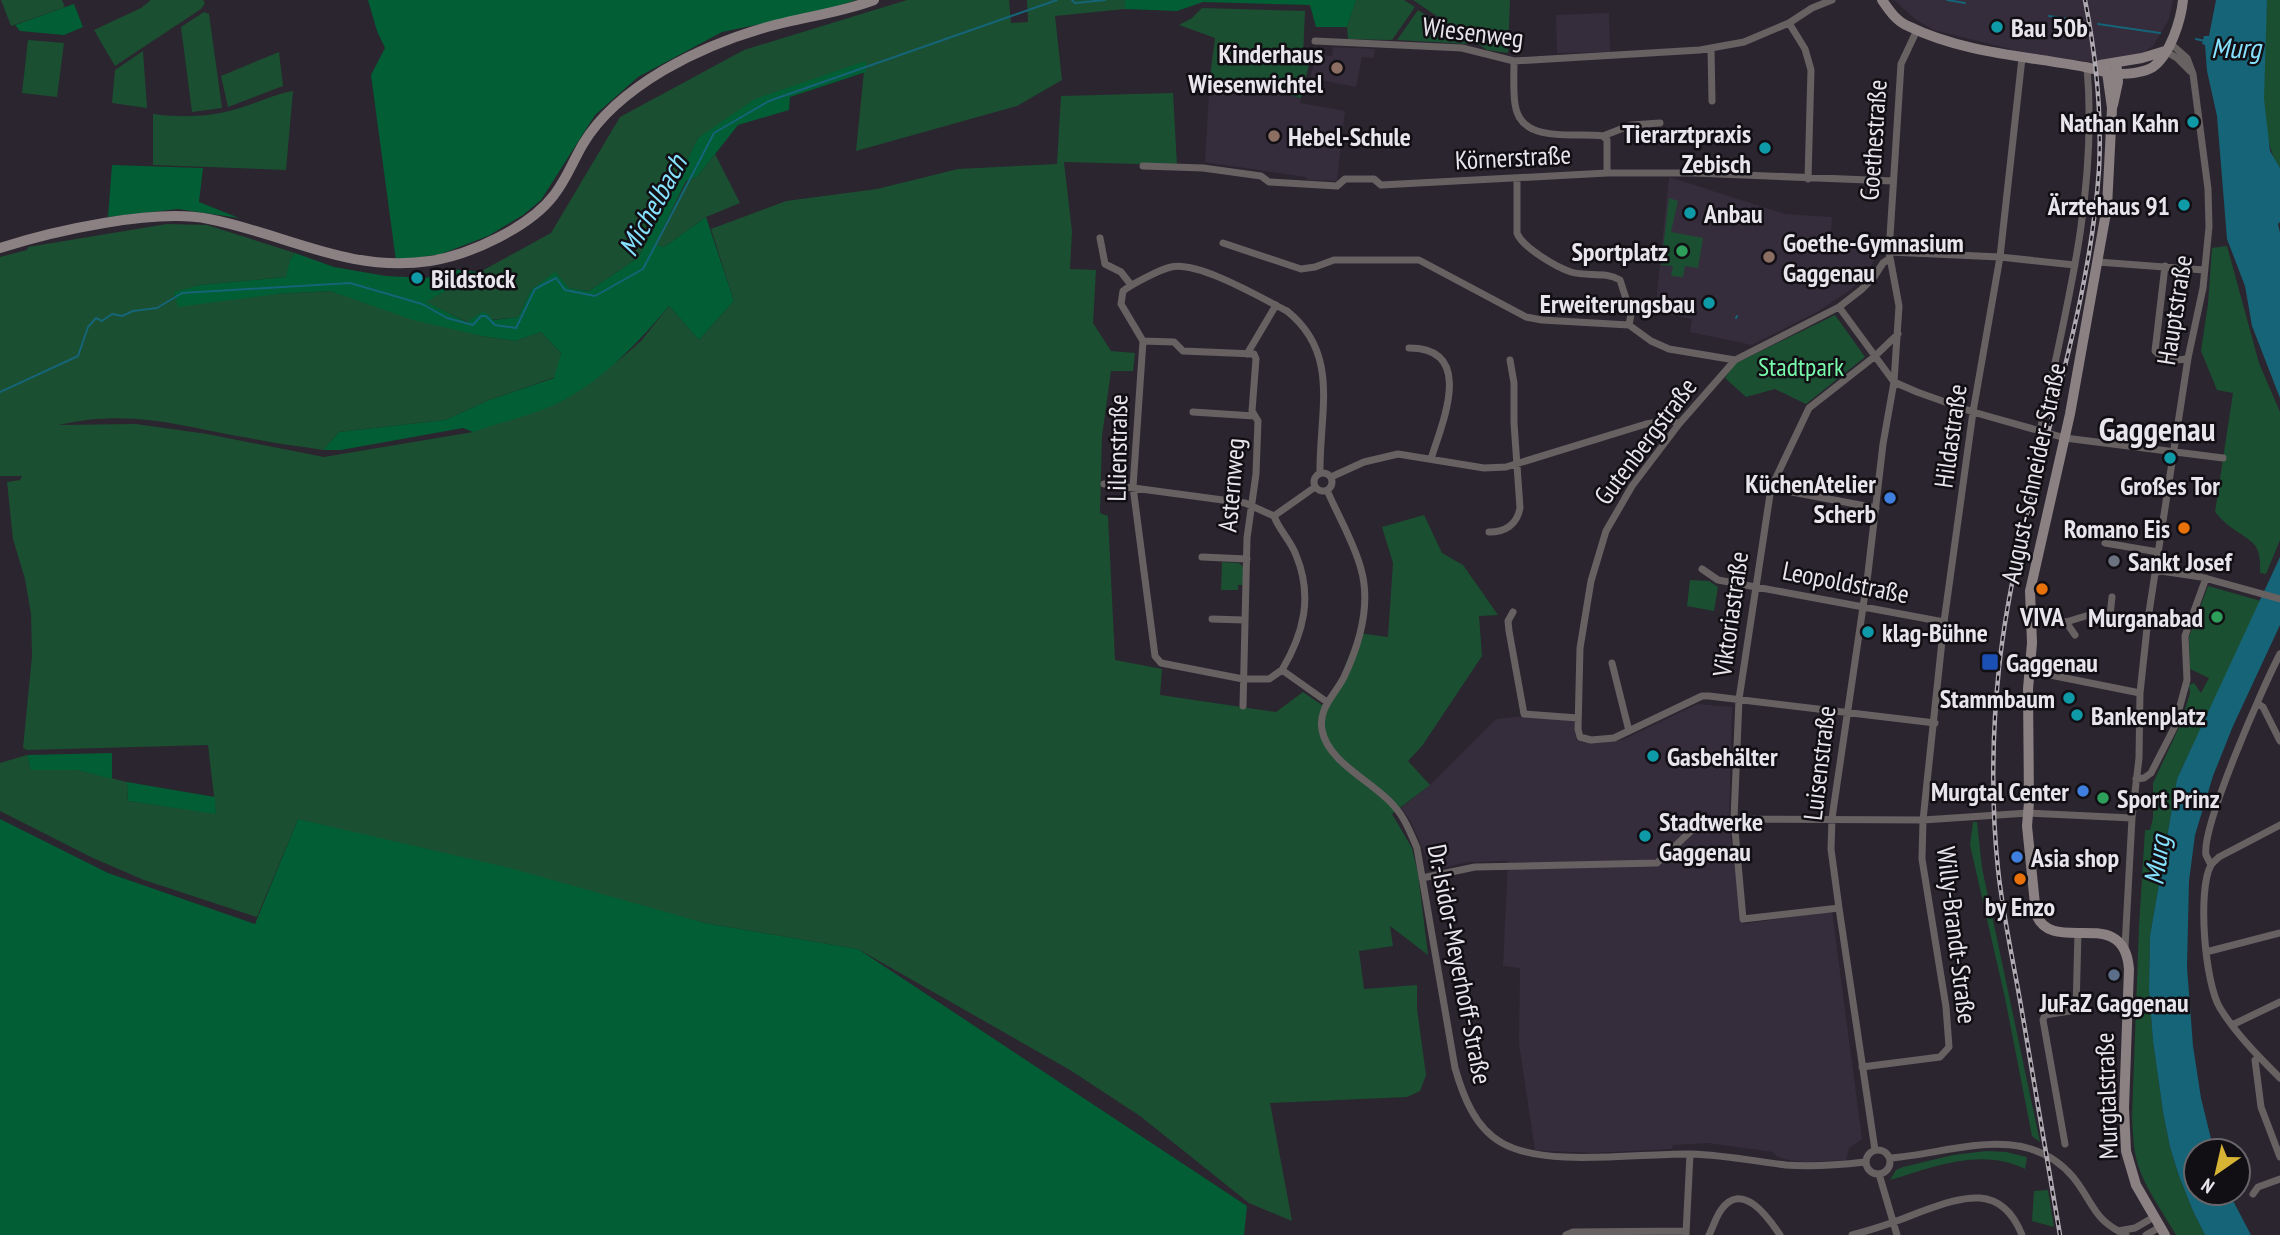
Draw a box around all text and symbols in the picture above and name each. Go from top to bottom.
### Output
street label: Wiesenweg [1421,9,1525,55]
place label: Bau 50b [2011,11,2088,44]
marker: Bau 50b [1989,19,2005,35]
water label: Murg [2211,29,2263,66]
place label: Kinderhaus Wiesenwichtel [1187,37,1324,100]
marker: Kinderhaus Wiesenwichtel [1329,60,1345,76]
street label: Goethestraße [1852,79,1894,201]
place label: Nathan Kahn [2060,106,2179,139]
marker: Nathan Kahn [2185,114,2201,130]
place label: Tierarztpraxis Zebisch [1622,117,1751,180]
place label: Hebel-Schule [1288,120,1411,153]
marker: Hebel-Schule [1266,128,1282,144]
street label: Körnerstraße [1454,137,1572,177]
marker: Tierarztpraxis Zebisch [1757,140,1773,156]
water label: Michelbach [609,146,696,262]
place label: Ärztehaus 91 [2047,189,2170,222]
place label: Anbau [1703,197,1763,230]
marker: Ärztehaus 91 [2176,197,2192,213]
marker: Anbau [1682,205,1698,221]
place label: Goethe-Gymnasium Gaggenau [1783,226,1964,289]
place label: Sportplatz [1571,235,1668,268]
marker: Sportplatz [1674,243,1690,259]
marker: Goethe-Gymnasium Gaggenau [1761,249,1777,265]
street label: Hauptstraße [2149,253,2199,367]
place label: Bildstock [431,262,516,295]
marker: Bildstock [409,270,425,286]
place label: Erweiterungsbau [1540,287,1695,320]
marker: Erweiterungsbau [1701,295,1717,311]
park label: Stadtpark [1758,350,1844,383]
street label: August-Schneider-Straße [1994,360,2072,586]
street label: Gutenbergstraße [1587,371,1703,511]
street label: Hildastraße [1926,382,1974,490]
street label: Lilienstraße [1100,394,1134,502]
district label: Gaggenau [2099,407,2215,450]
street label: Asternweg [1210,437,1252,533]
marker: Großes Tor [2162,450,2178,466]
place label: KüchenAtelier Scherb [1745,467,1876,530]
place label: Großes Tor [2120,469,2220,502]
marker: KüchenAtelier Scherb [1882,490,1898,506]
place label: Romano Eis [2064,512,2170,545]
marker: Romano Eis [2176,520,2192,536]
place label: Sankt Josef [2128,545,2234,578]
street label: Viktoriastraße [1705,549,1755,680]
marker: Sankt Josef [2106,553,2122,569]
street label: Leopoldstraße [1780,554,1912,610]
marker: VIVA [2034,581,2050,597]
place label: VIVA [2019,600,2065,633]
place label: Murganabad [2088,601,2203,634]
marker: Murganabad [2209,609,2225,625]
place label: klag-Bühne [1882,616,1988,649]
marker: klag-Bühne [1860,624,1876,640]
place label: Gaggenau [2006,646,2098,679]
marker: Gaggenau [1980,652,2000,672]
place label: Stammbaum [1940,682,2055,715]
marker: Stammbaum [2061,690,2077,706]
place label: Bankenplatz [2091,699,2206,732]
street label: Luisenstraße [1796,704,1842,822]
marker: Bankenplatz [2069,707,2085,723]
place label: Gasbehälter [1667,740,1778,773]
marker: Gasbehälter [1645,748,1661,764]
place label: Murgtal Center [1931,775,2069,808]
place label: Sport Prinz [2117,782,2220,815]
marker: Murgtal Center [2075,783,2091,799]
marker: Sport Prinz [2095,790,2111,806]
place label: Stadtwerke Gaggenau [1659,805,1763,868]
marker: Stadtwerke Gaggenau [1637,828,1653,844]
water label: Murg [2134,831,2178,887]
street label: Dr.-Isidor-Meyerhoff-Straße [1421,841,1499,1087]
place label: Asia shop [2030,841,2119,874]
street label: Willy-Brandt-Straße [1930,844,1984,1026]
marker: Asia shop [2009,849,2025,865]
marker: by Enzo [2012,871,2028,887]
place label: by Enzo [1985,890,2055,923]
marker: JuFaZ Gaggenau [2106,967,2122,983]
place label: JuFaZ Gaggenau [2039,986,2188,1019]
street label: Murgtalstraße [2087,1032,2125,1160]
north arrow [2182,1137,2252,1207]
text: N [2197,1173,2218,1199]

